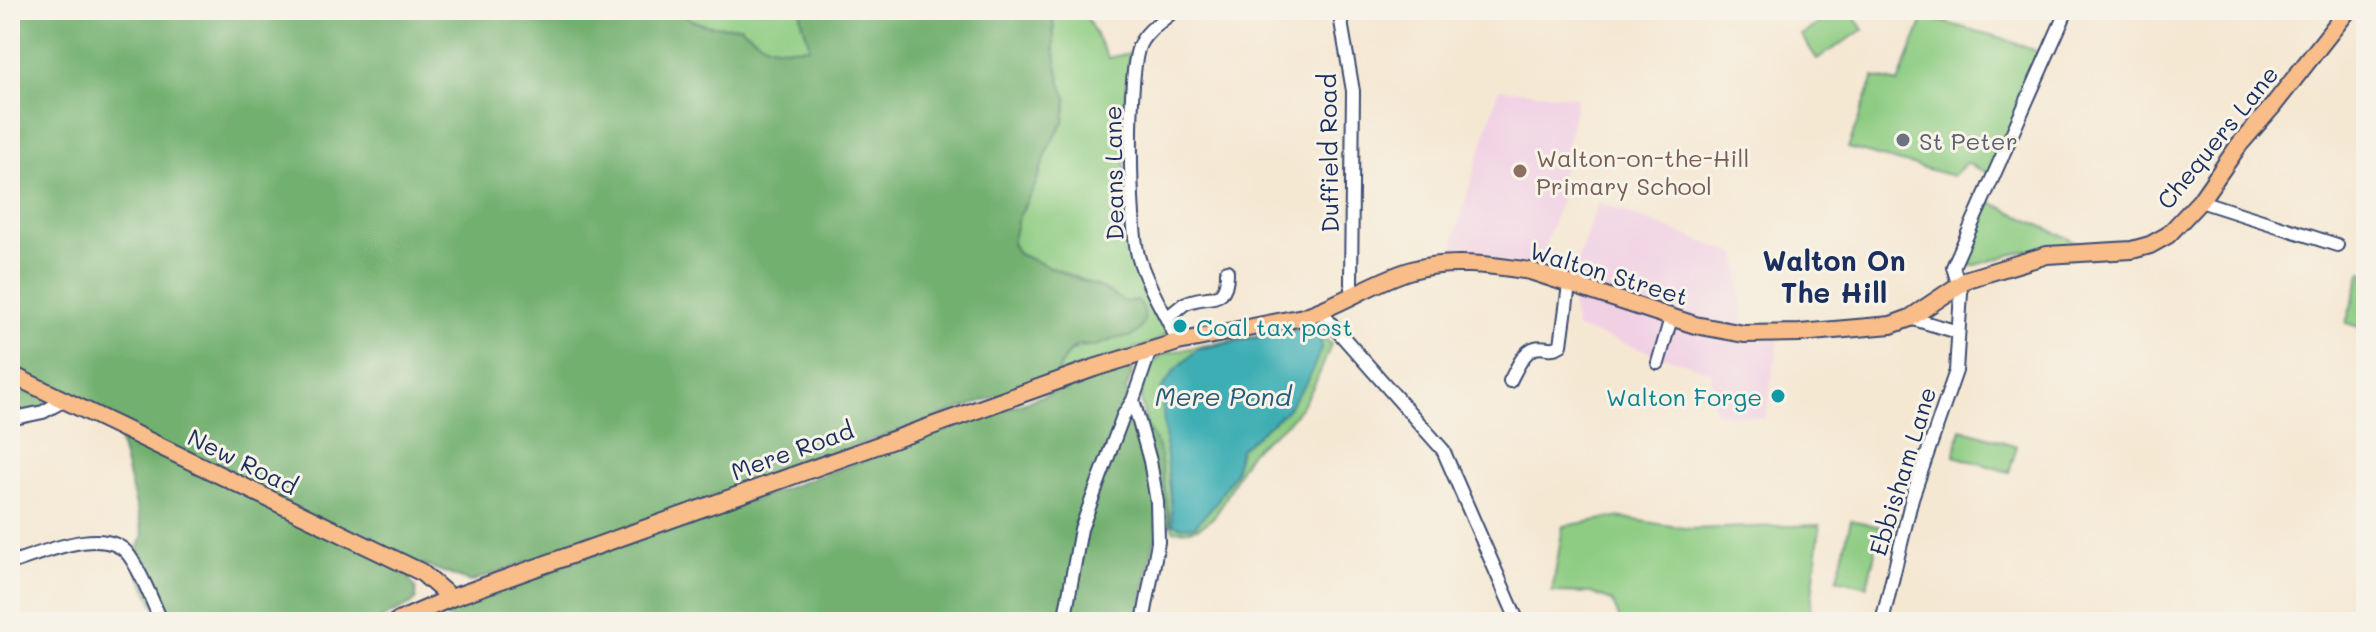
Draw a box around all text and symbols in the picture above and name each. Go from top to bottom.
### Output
street label: Chequers Lane [2150,59,2284,215]
street label: Duffield Road [1311,73,1345,233]
street label: Deans Lane [1096,105,1130,241]
place label: St Peter [1919,125,2018,156]
marker: St Peter [1894,131,1912,149]
place label: Walton-on-the-Hill Primary School [1536,142,1750,201]
marker: Walton-on-the-Hill Primary School [1511,162,1529,180]
street label: Walton Street [1526,234,1692,312]
district label: Walton On The Hill [1763,242,1906,310]
place label: Coal tax post [1196,311,1353,342]
marker: Coal tax post [1171,317,1189,335]
water label: Mere Pond [1155,379,1293,413]
place label: Walton Forge [1606,381,1762,412]
street label: Ebbisham Lane [1862,383,1942,559]
marker: Walton Forge [1769,387,1787,405]
street label: Mere Road [726,413,858,487]
street label: New Road [183,421,303,501]

